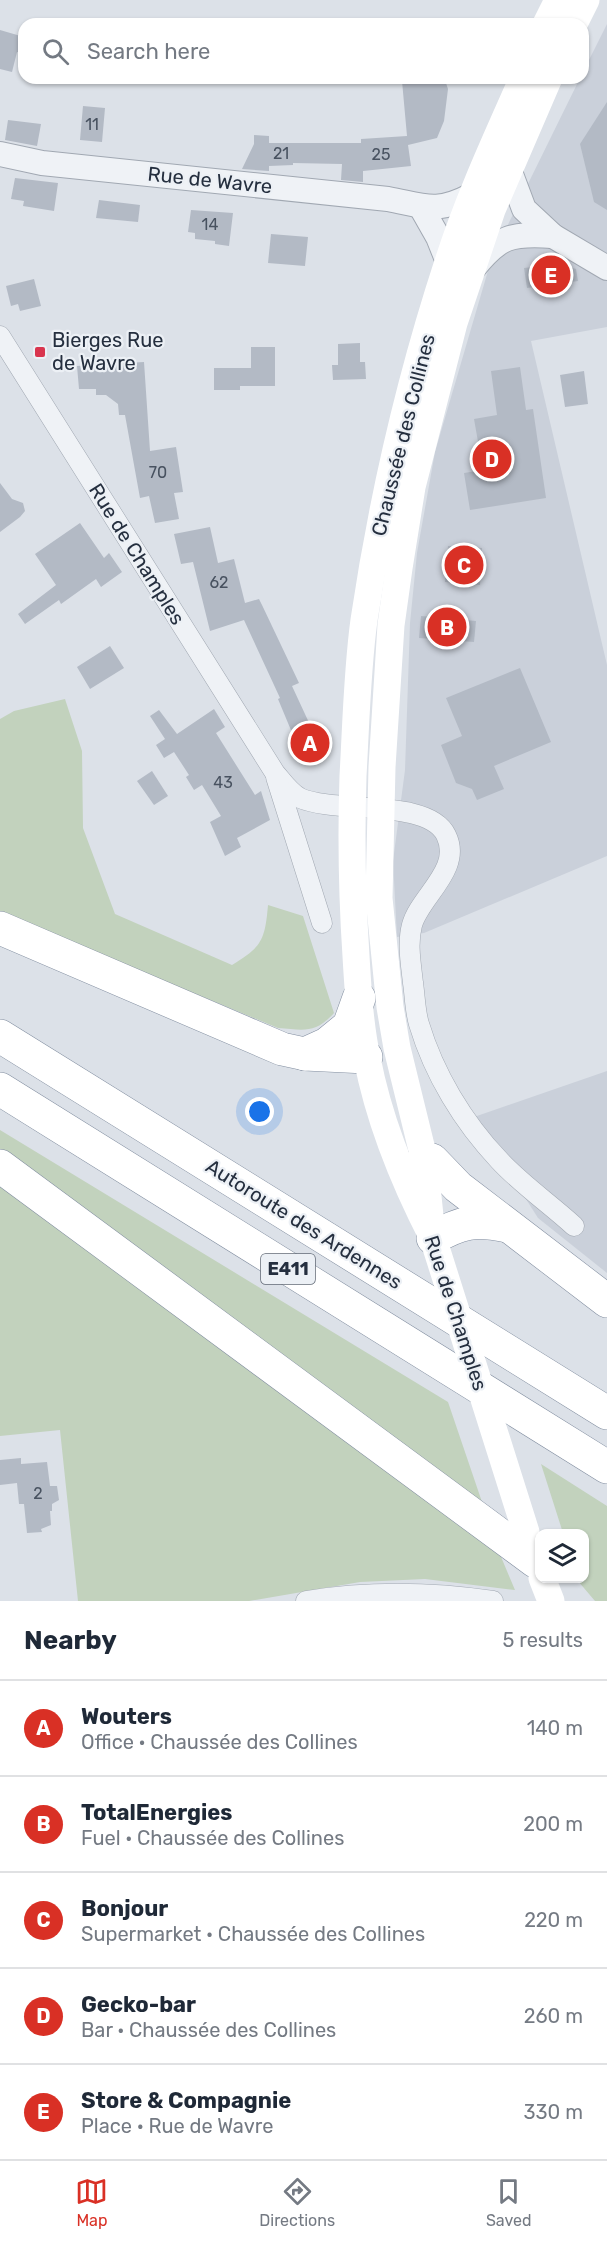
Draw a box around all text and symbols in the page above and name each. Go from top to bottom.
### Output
search box [18,18,589,84]
icon: search [39,35,72,68]
text: Search here [87,38,210,65]
house number: 11 [85,115,99,134]
house number: 21 [273,144,289,163]
house number: 25 [372,145,390,164]
street label: Rue de Wavre [147,162,273,198]
house number: 14 [202,215,218,234]
pin: E [532,252,570,298]
place label: Bierges Rue de Wavre [52,328,163,375]
street label: Chaussée des Collines [366,331,440,539]
marker: Bierges Rue de Wavre [33,345,47,359]
pin: D [472,436,512,482]
house number: 70 [149,463,167,482]
street label: Rue de Champles [84,479,190,629]
pin: C [444,542,484,588]
house number: 62 [209,573,229,592]
pin: B [428,604,466,650]
pin: A [290,720,330,766]
house number: 43 [213,773,233,792]
your location [245,1097,274,1126]
street label: Autoroute des Ardennes [202,1154,406,1294]
street label: Rue de Champles [420,1232,492,1394]
road number: E411 [261,1254,315,1284]
house number: 2 [33,1484,43,1503]
map controls [535,1529,589,1583]
button: layers [535,1529,589,1583]
text: Nearby [24,1625,117,1656]
text: 5 results [502,1628,583,1652]
text: Wouters [81,1703,172,1730]
text: A [36,1716,51,1740]
text: 140 m [527,1716,583,1740]
text: Office · Chaussée des Collines [81,1730,358,1754]
text: TotalEnergies [81,1799,232,1826]
text: B [36,1812,51,1836]
text: 200 m [523,1812,583,1836]
text: Fuel · Chaussée des Collines [81,1826,344,1850]
text: Bonjour [81,1895,168,1922]
text: C [36,1908,51,1932]
text: 220 m [524,1908,583,1932]
text: Supermarket · Chaussée des Collines [81,1922,425,1946]
text: Gecko-bar [81,1991,196,2018]
text: D [36,2004,51,2028]
text: 260 m [524,2004,583,2028]
text: Bar · Chaussée des Collines [81,2018,336,2042]
text: Store & Compagnie [81,2087,291,2114]
text: E [37,2100,50,2124]
text: 330 m [524,2100,583,2124]
text: Place · Rue de Wavre [81,2114,273,2138]
tab: Map [75,2175,108,2230]
tab: Directions [259,2175,335,2230]
tab: Saved [486,2175,532,2230]

